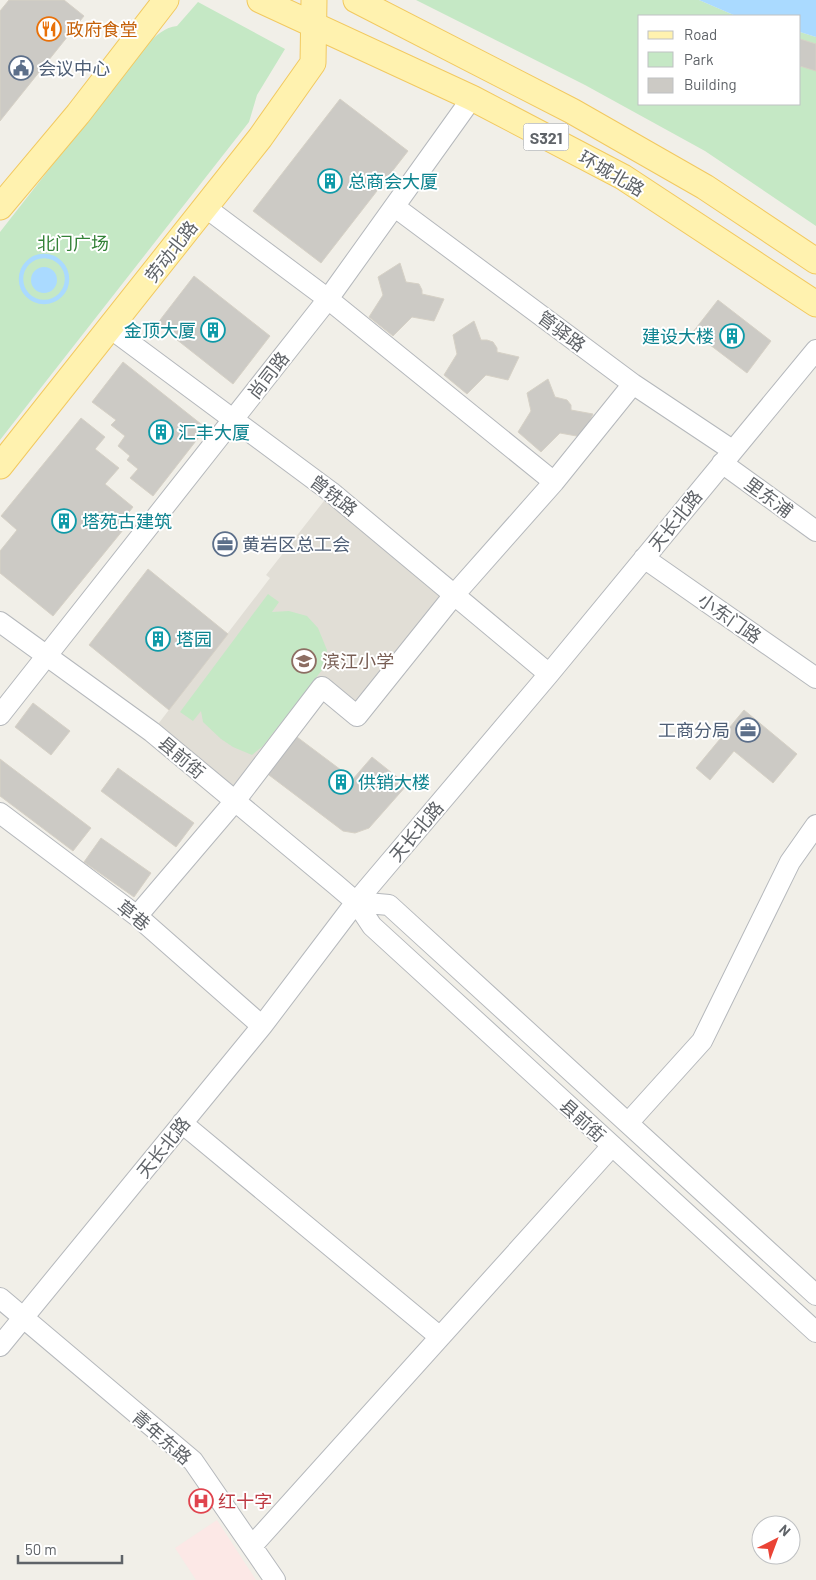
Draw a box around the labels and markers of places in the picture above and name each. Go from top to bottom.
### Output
restaurant icon: 政府食堂 [36,16,62,42]
place label: 政府食堂 [66,18,138,40]
public building icon: 会议中心 [8,55,34,81]
place label: 会议中心 [38,57,110,79]
building icon: 总商会大厦 [317,168,343,194]
place label: 总商会大厦 [348,170,438,192]
building icon: 金顶大厦 [200,317,226,343]
place label: 金顶大厦 [124,319,196,341]
building icon: 建设大楼 [719,323,745,349]
place label: 建设大楼 [642,325,714,347]
building icon: 汇丰大厦 [148,419,174,445]
place label: 汇丰大厦 [178,421,250,443]
building icon: 塔苑古建筑 [51,508,77,534]
place label: 塔苑古建筑 [82,510,172,532]
office icon: 黄岩区总工会 [212,531,238,557]
place label: 黄岩区总工会 [242,533,350,555]
building icon: 塔园 [145,626,171,652]
place label: 塔园 [176,628,212,650]
school or university icon: 滨江小学 [291,648,317,674]
place label: 滨江小学 [322,650,394,672]
office icon: 工商分局 [735,717,761,743]
place label: 工商分局 [658,719,730,741]
building icon: 供销大楼 [328,769,354,795]
place label: 供销大楼 [358,771,430,793]
hospital icon: 红十字 [188,1488,214,1514]
place label: 红十字 [218,1490,272,1512]

